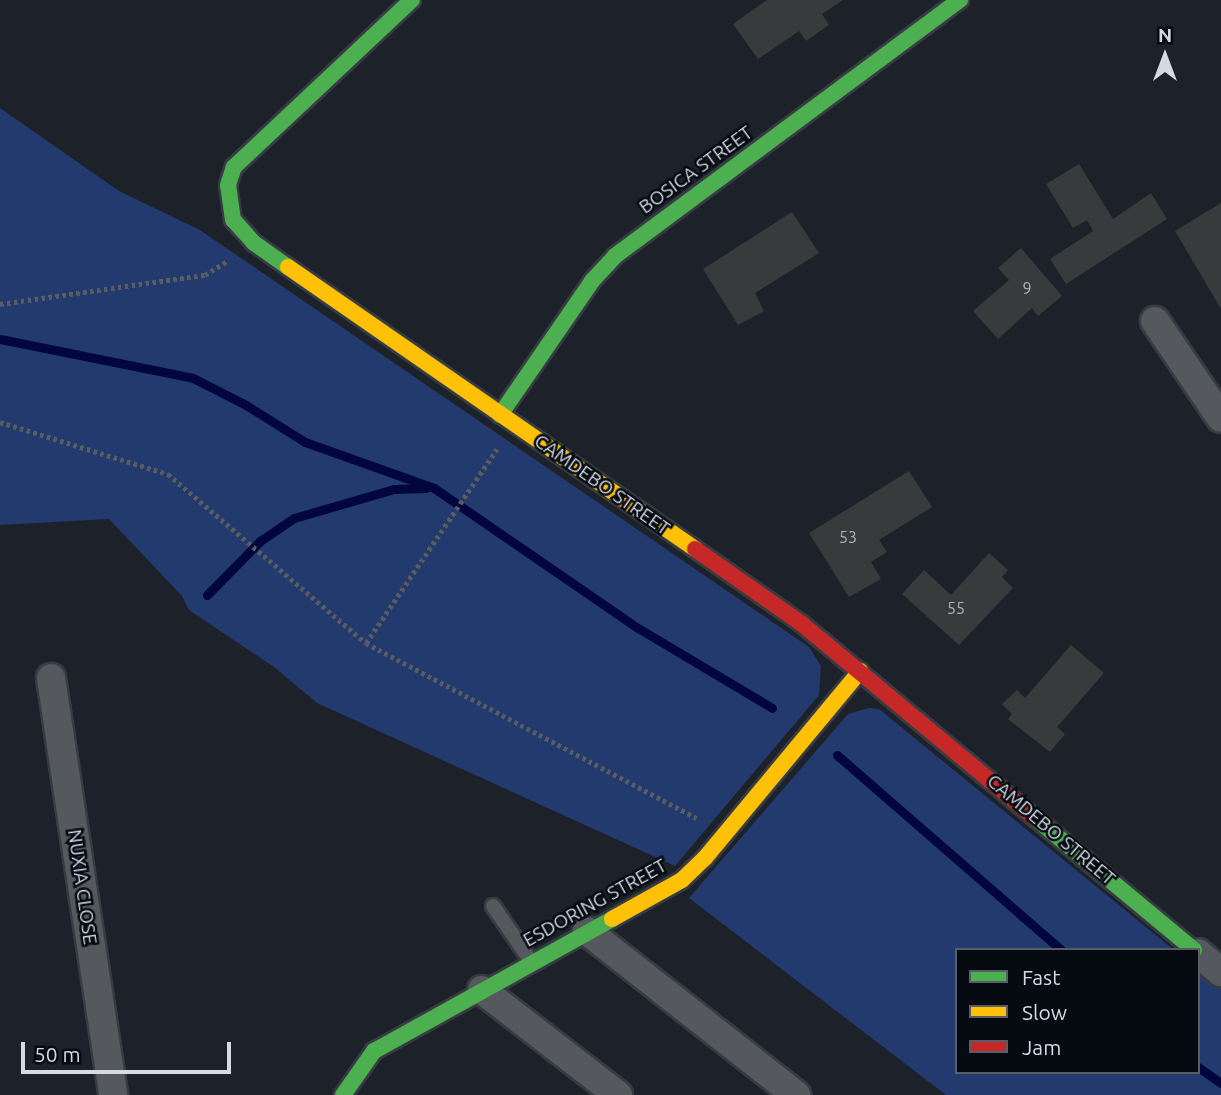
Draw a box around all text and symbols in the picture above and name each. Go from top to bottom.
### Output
north arrow [1130,21,1200,91]
text: N [1158,24,1172,46]
street label: BOSICA STREET [635,121,757,219]
house number: 9 [1022,278,1032,298]
street label: CAMDEBO STREET [530,430,674,540]
house number: 53 [839,527,857,547]
house number: 55 [947,598,965,618]
street label: CAMDEBO STREET [982,770,1120,890]
street label: NUXIA CLOSE [63,828,101,946]
street label: ESDORING STREET [519,854,671,952]
legend [955,948,1200,1074]
text: Fast [1022,965,1060,989]
text: Slow [1022,1000,1067,1024]
scale bar [24,1028,234,1072]
text: Jam [1022,1035,1061,1059]
text: 50 m [34,1042,81,1066]

